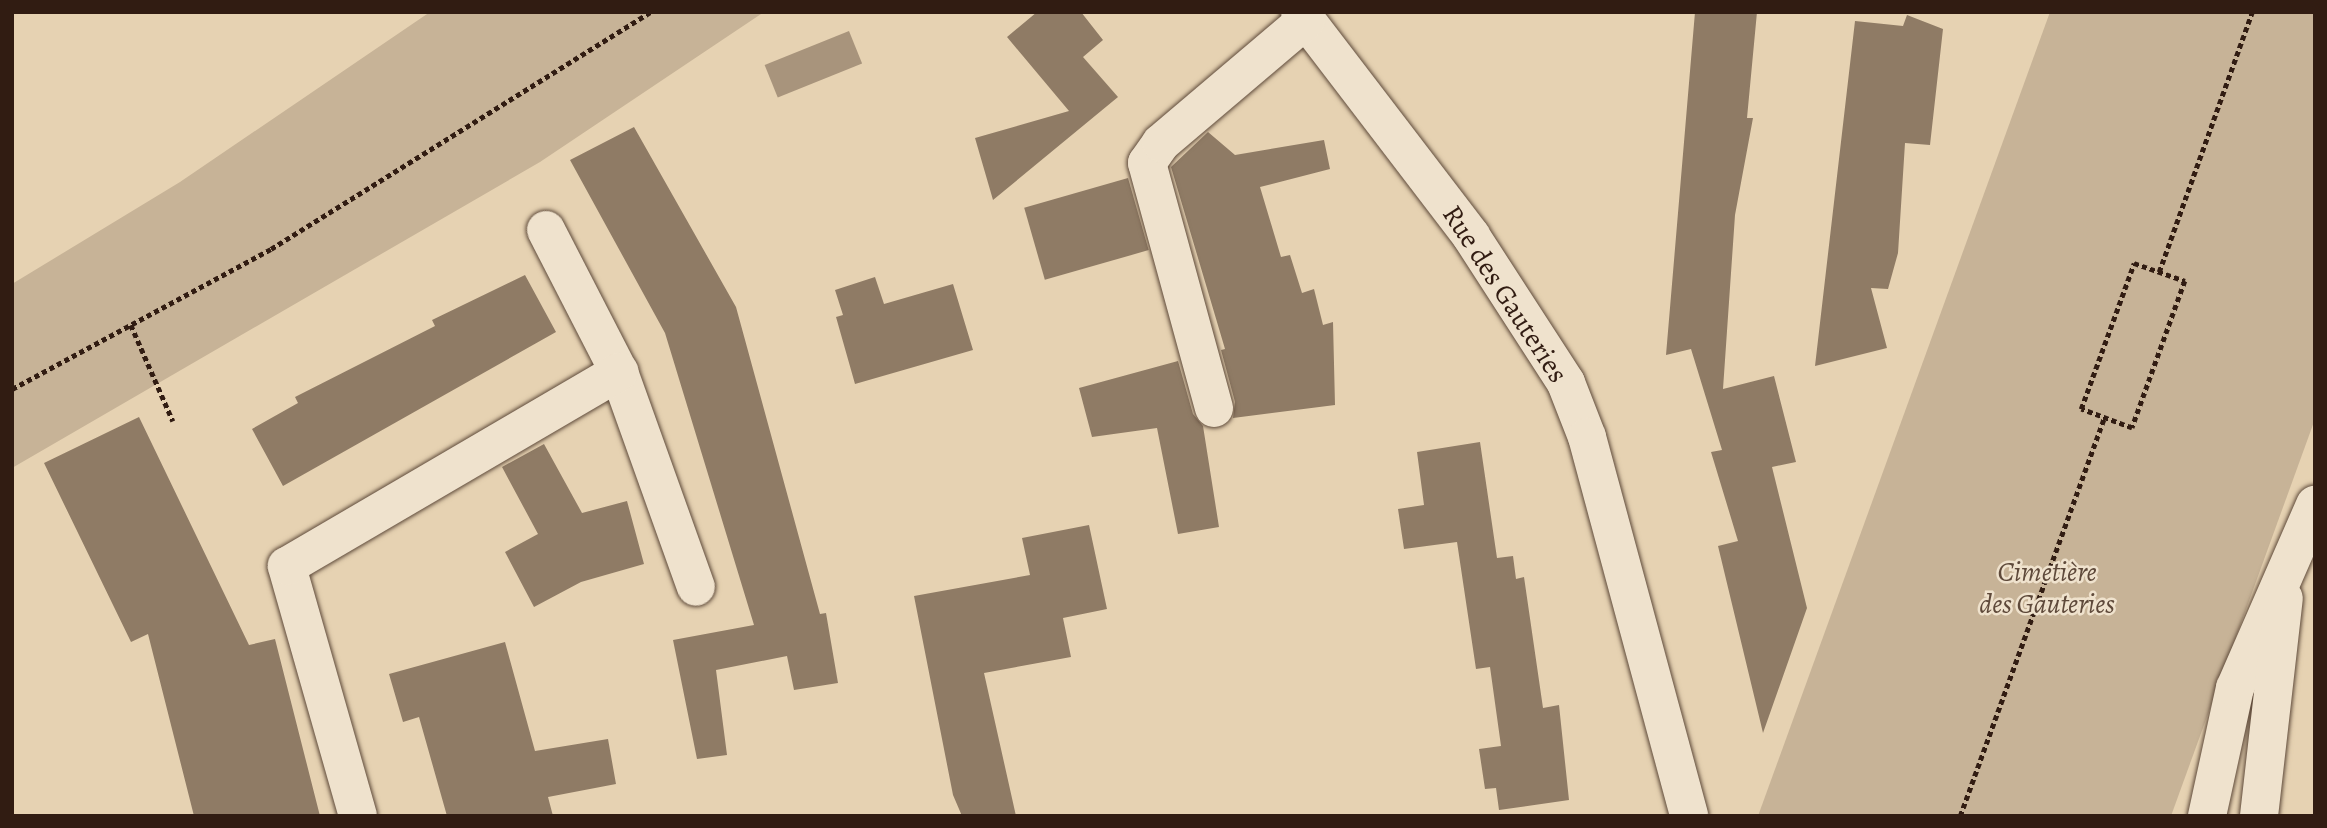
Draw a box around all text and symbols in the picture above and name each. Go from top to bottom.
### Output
street label: Rue des Gauteries [1435,199,1575,389]
park label: Cimetière des Gauteries [1979,555,2115,621]

